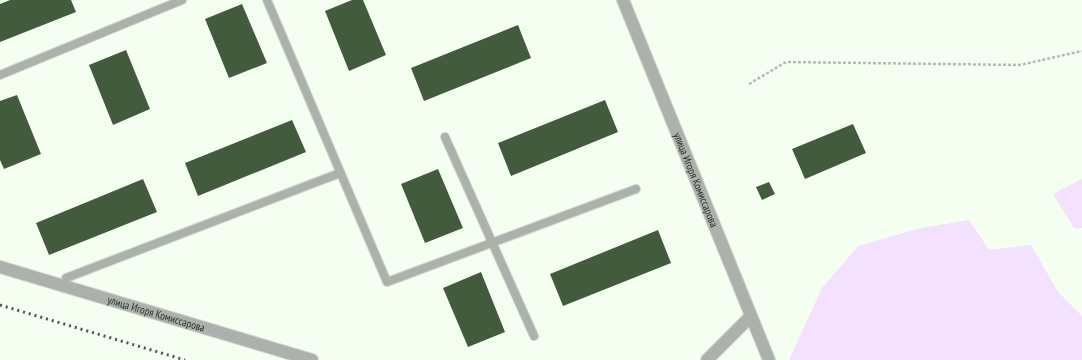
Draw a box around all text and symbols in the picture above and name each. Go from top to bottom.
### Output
street label: улица Игоря Комиссарова [670,130,721,229]
street label: улица Игоря Комиссарова [106,292,207,335]

